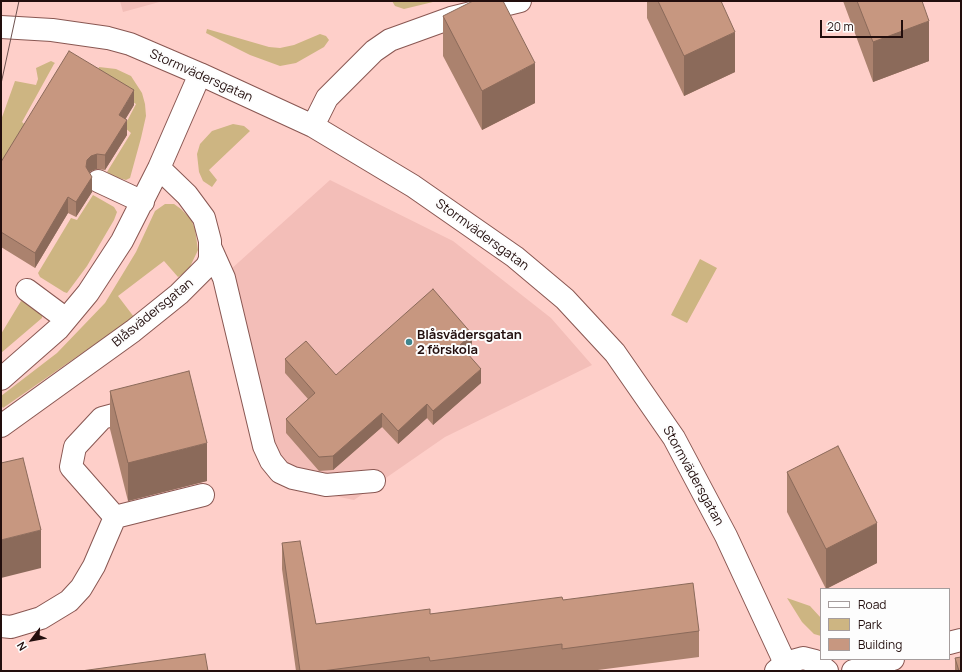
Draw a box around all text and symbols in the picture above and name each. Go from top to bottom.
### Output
scale bar [822,12,905,38]
text: 20 m [827,18,854,35]
street label: Stormvädersgatan [147,46,255,106]
street label: Stormvädersgatan [432,196,532,274]
street label: Blåsvädersgatan [109,276,197,350]
place label: Blåsvädersgatan 2 förskola [417,327,522,358]
marker: Blåsvädersgatan 2 förskola [404,337,414,347]
street label: Stormvädersgatan [659,423,727,529]
legend [820,588,950,660]
text: Road [858,596,886,613]
text: Park [858,616,882,633]
north arrow [12,620,52,660]
text: Building [858,636,902,653]
text: N [13,639,30,654]

